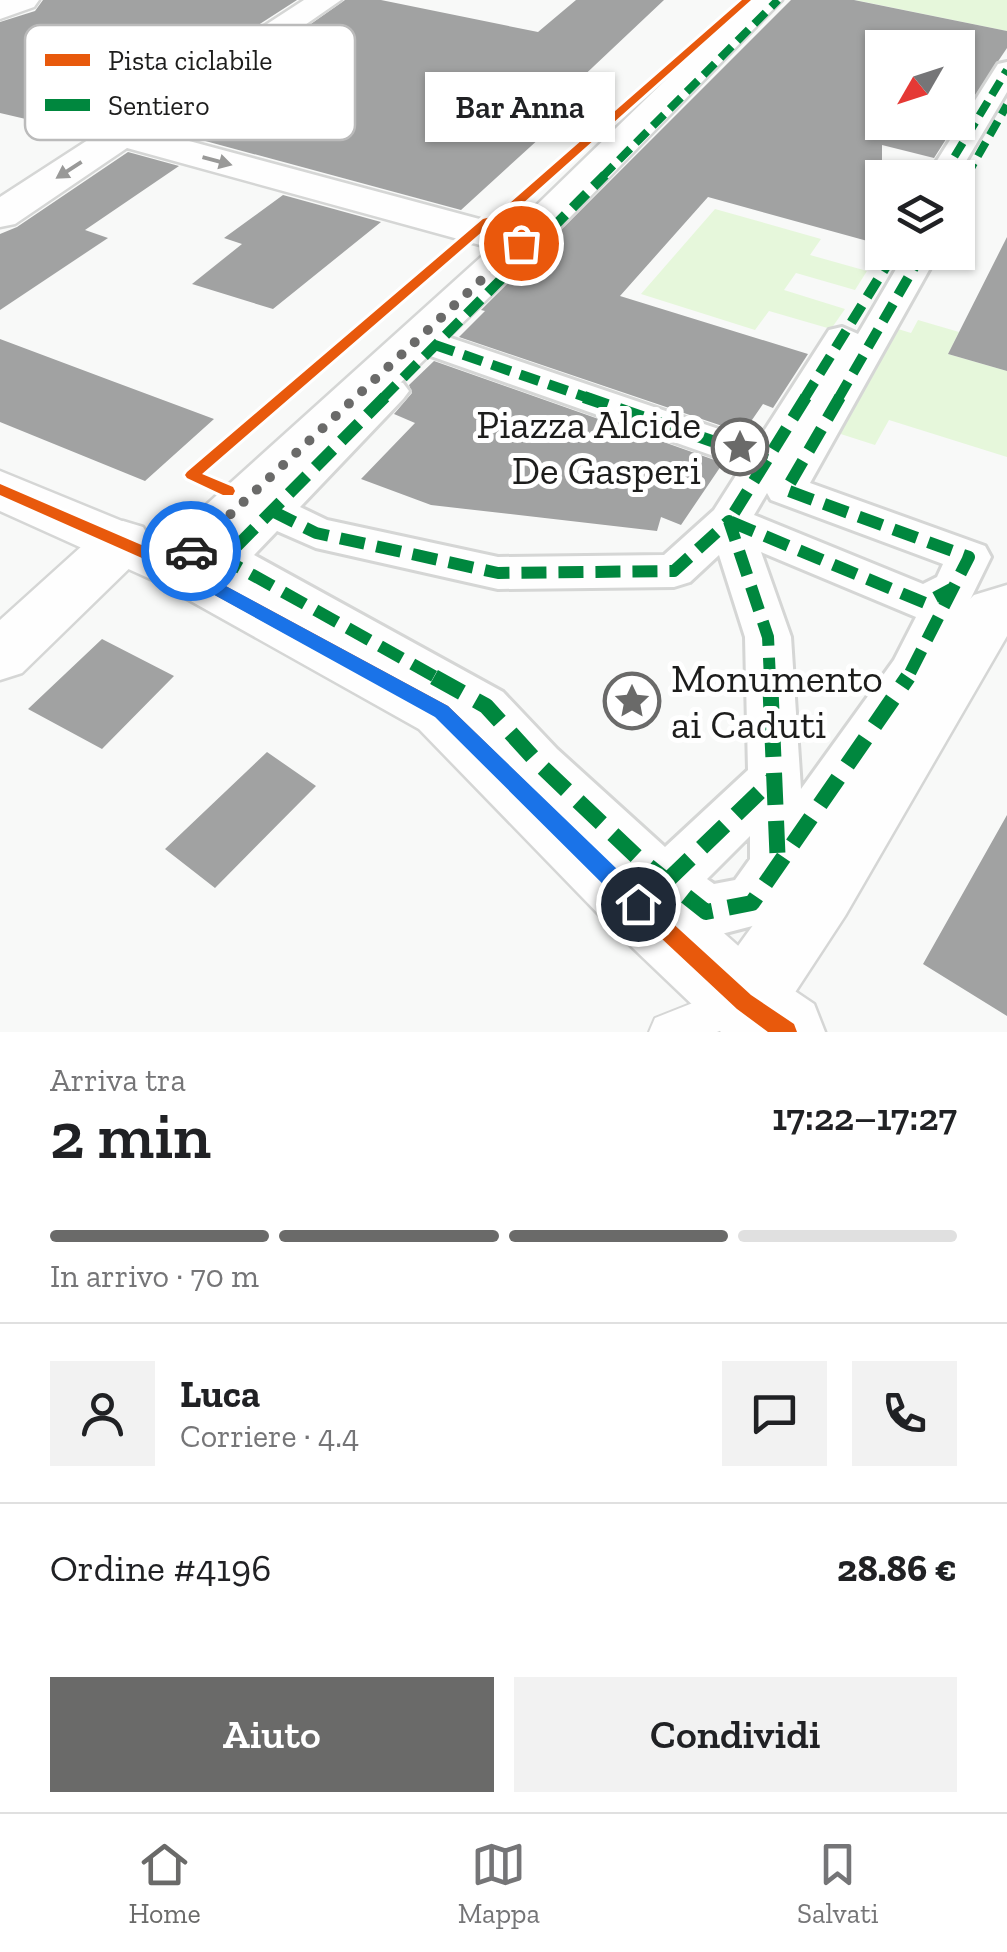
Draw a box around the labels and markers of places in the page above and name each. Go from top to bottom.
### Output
callout: Bar Anna [426,73,616,143]
pin [479,201,564,286]
place label: Piazza Alcide De Gasperi [476,400,701,494]
place icon: Piazza Alcide De Gasperi [710,417,770,477]
place label: Monumento ai Caduti [671,654,883,748]
place icon: Monumento ai Caduti [602,671,662,731]
pin [596,862,681,947]

